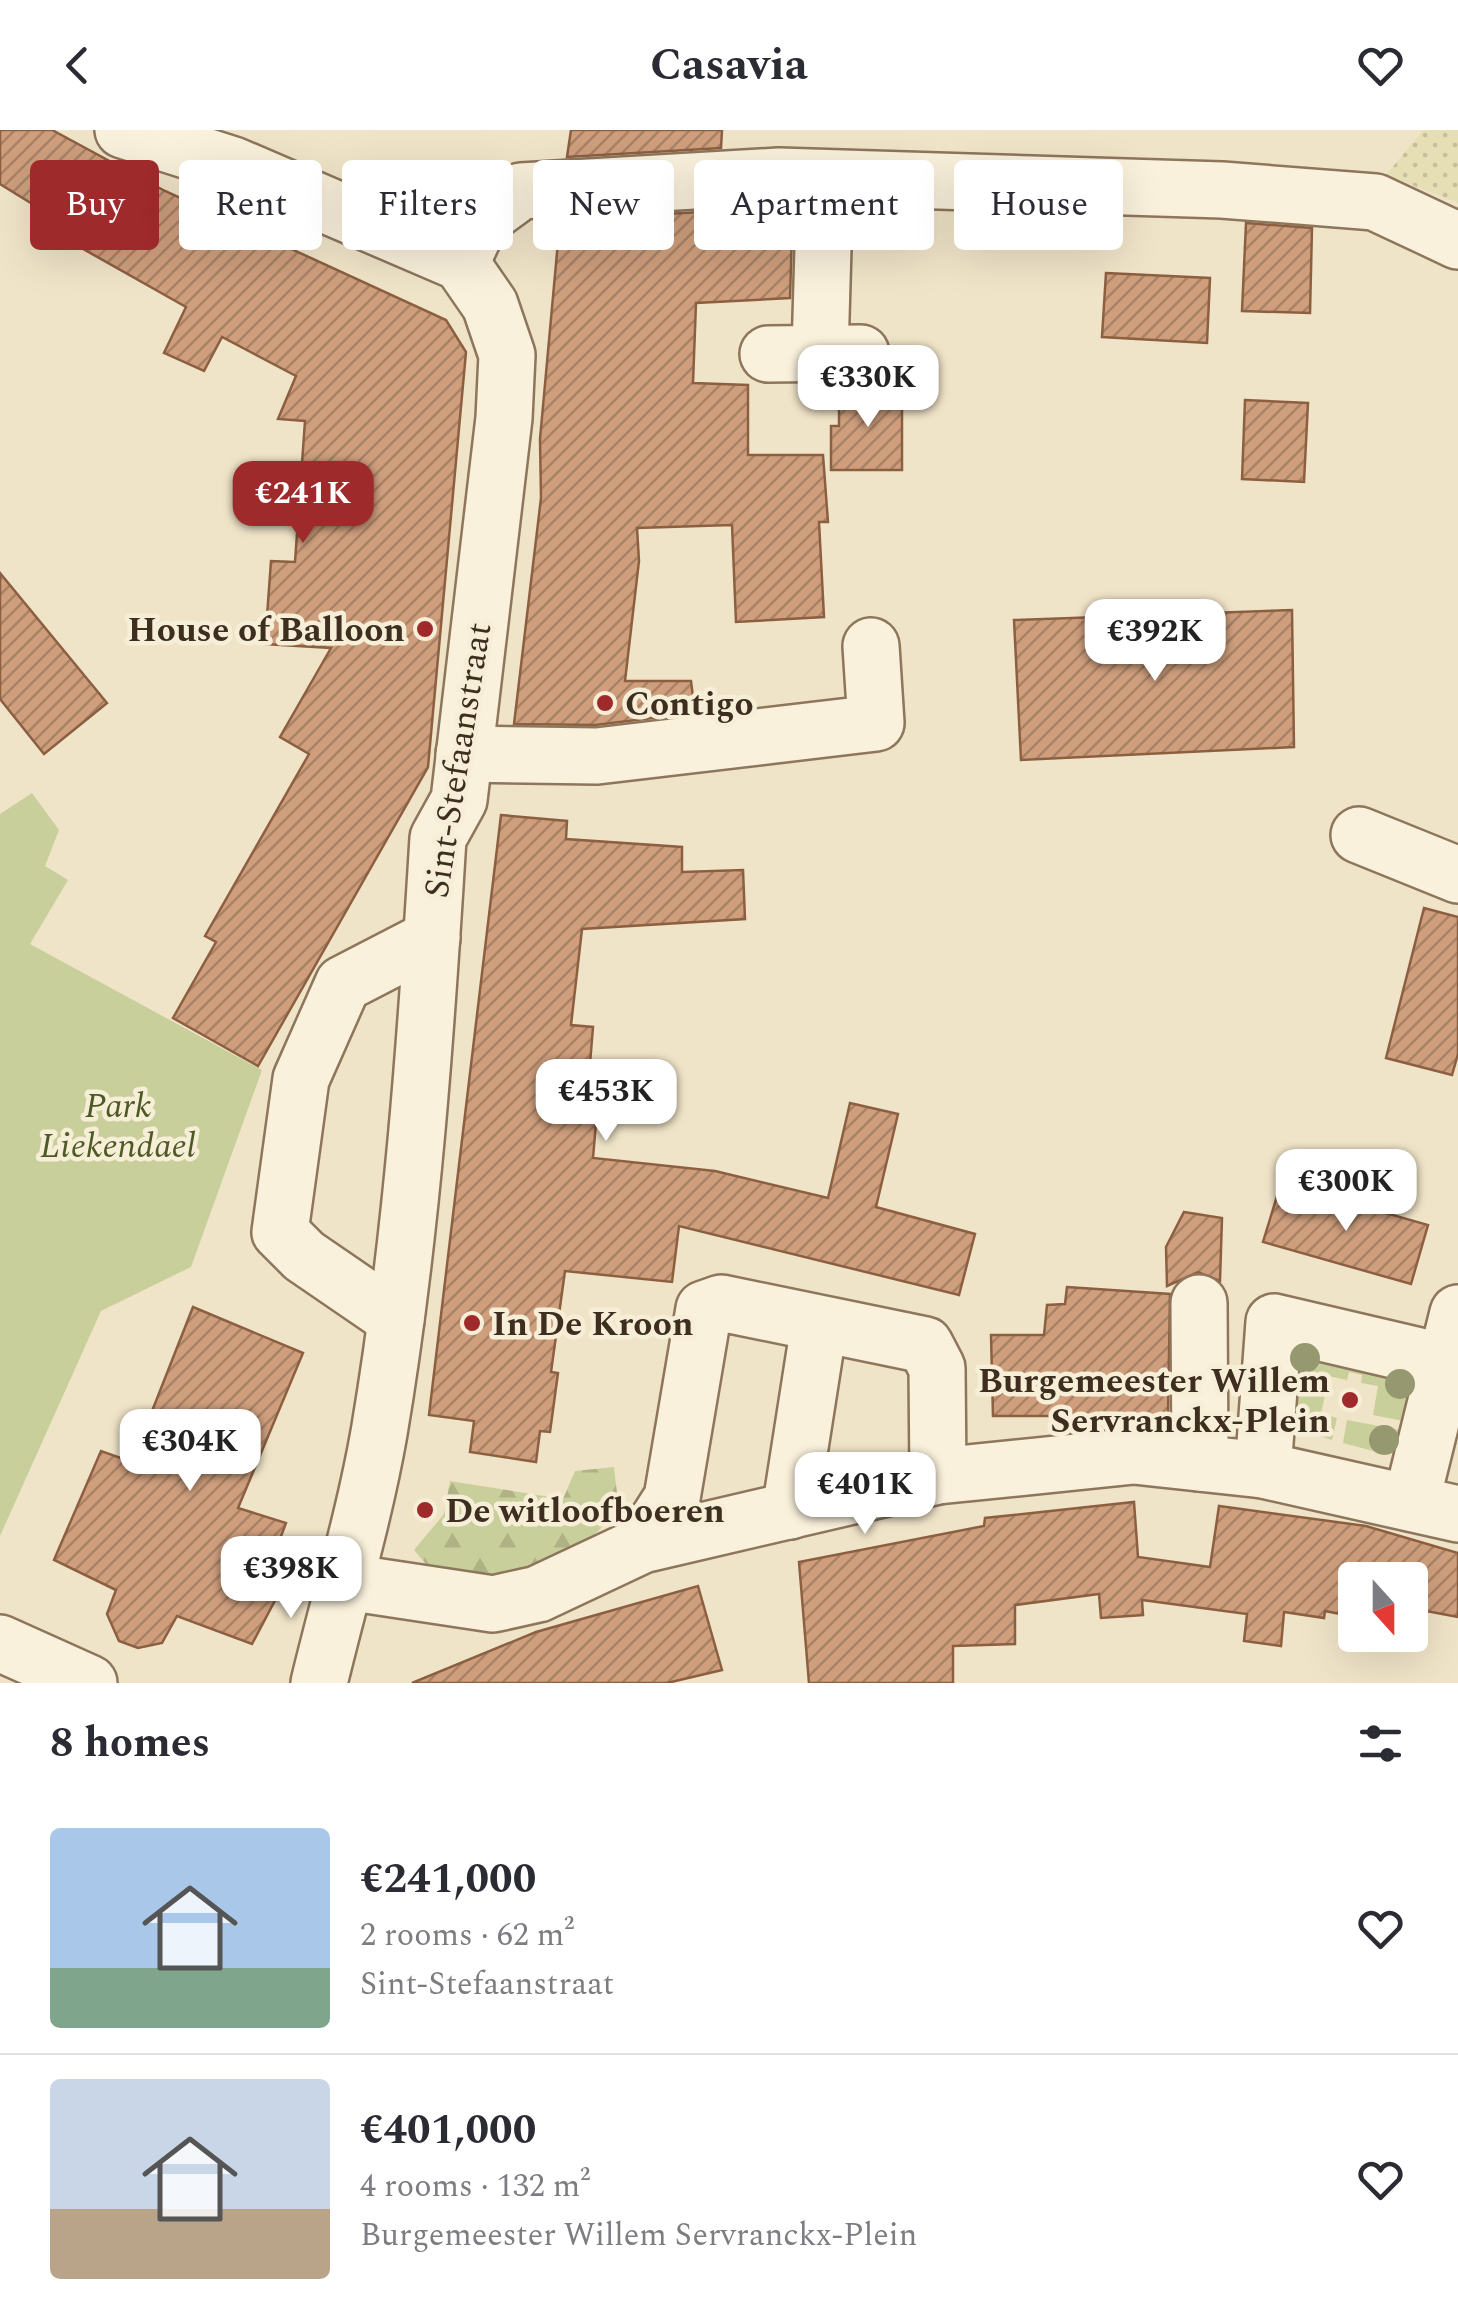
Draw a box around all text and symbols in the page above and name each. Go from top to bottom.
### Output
text: Casavia [650,31,808,100]
icon: back [50,38,105,93]
icon: heart [1353,38,1408,93]
chip: Buy [30,160,159,250]
chip: Rent [179,160,322,250]
chip: Filters [342,160,513,250]
chip: New [533,160,674,250]
chip: Apartment [694,160,934,250]
chip: House [954,160,1123,250]
pin: €330K [798,345,938,430]
text: €330K [820,353,916,402]
pin: €241K [233,461,373,546]
text: €241K [255,469,351,518]
pin: €392K [1085,599,1225,684]
place label: House of Balloon [128,604,405,657]
text: €392K [1107,607,1203,656]
marker: House of Balloon [414,618,436,640]
street label: Sint-Stefaanstraat [411,619,506,902]
place label: Contigo [625,678,754,731]
marker: Contigo [594,692,616,714]
pin: €453K [536,1059,676,1144]
text: €453K [558,1067,654,1116]
park label: Park Liekendael [40,1080,196,1173]
pin: €300K [1276,1149,1416,1234]
text: €300K [1298,1157,1394,1206]
place label: In De Kroon [492,1298,694,1351]
marker: In De Kroon [461,1312,483,1334]
place label: Burgemeester Willem Servranckx-Plein [978,1355,1330,1448]
marker: Burgemeester Willem Servranckx-Plein [1339,1389,1361,1411]
pin: €304K [120,1409,260,1494]
text: €304K [142,1417,238,1466]
pin: €401K [795,1452,935,1537]
text: €401K [817,1460,913,1509]
place label: De witloofboeren [445,1485,725,1538]
marker: De witloofboeren [414,1499,436,1521]
pin: €398K [221,1536,361,1621]
text: €398K [243,1544,339,1593]
north arrow [1338,1562,1428,1652]
map controls [1338,1562,1428,1652]
text: 8 homes [50,1712,210,1775]
icon: filters [1353,1716,1408,1771]
text: €241,000 [360,1848,536,1911]
icon: home [130,1868,250,1988]
icon: heart [1353,1901,1408,1956]
text: 2 rooms · 62 m² [360,1911,574,1960]
text: Sint-Stefaanstraat [360,1960,614,2009]
text: €401,000 [360,2099,536,2162]
icon: home [130,2119,250,2239]
icon: heart [1353,2152,1408,2207]
text: 4 rooms · 132 m² [360,2162,590,2211]
text: Burgemeester Willem Servranckx-Plein [360,2211,917,2260]

